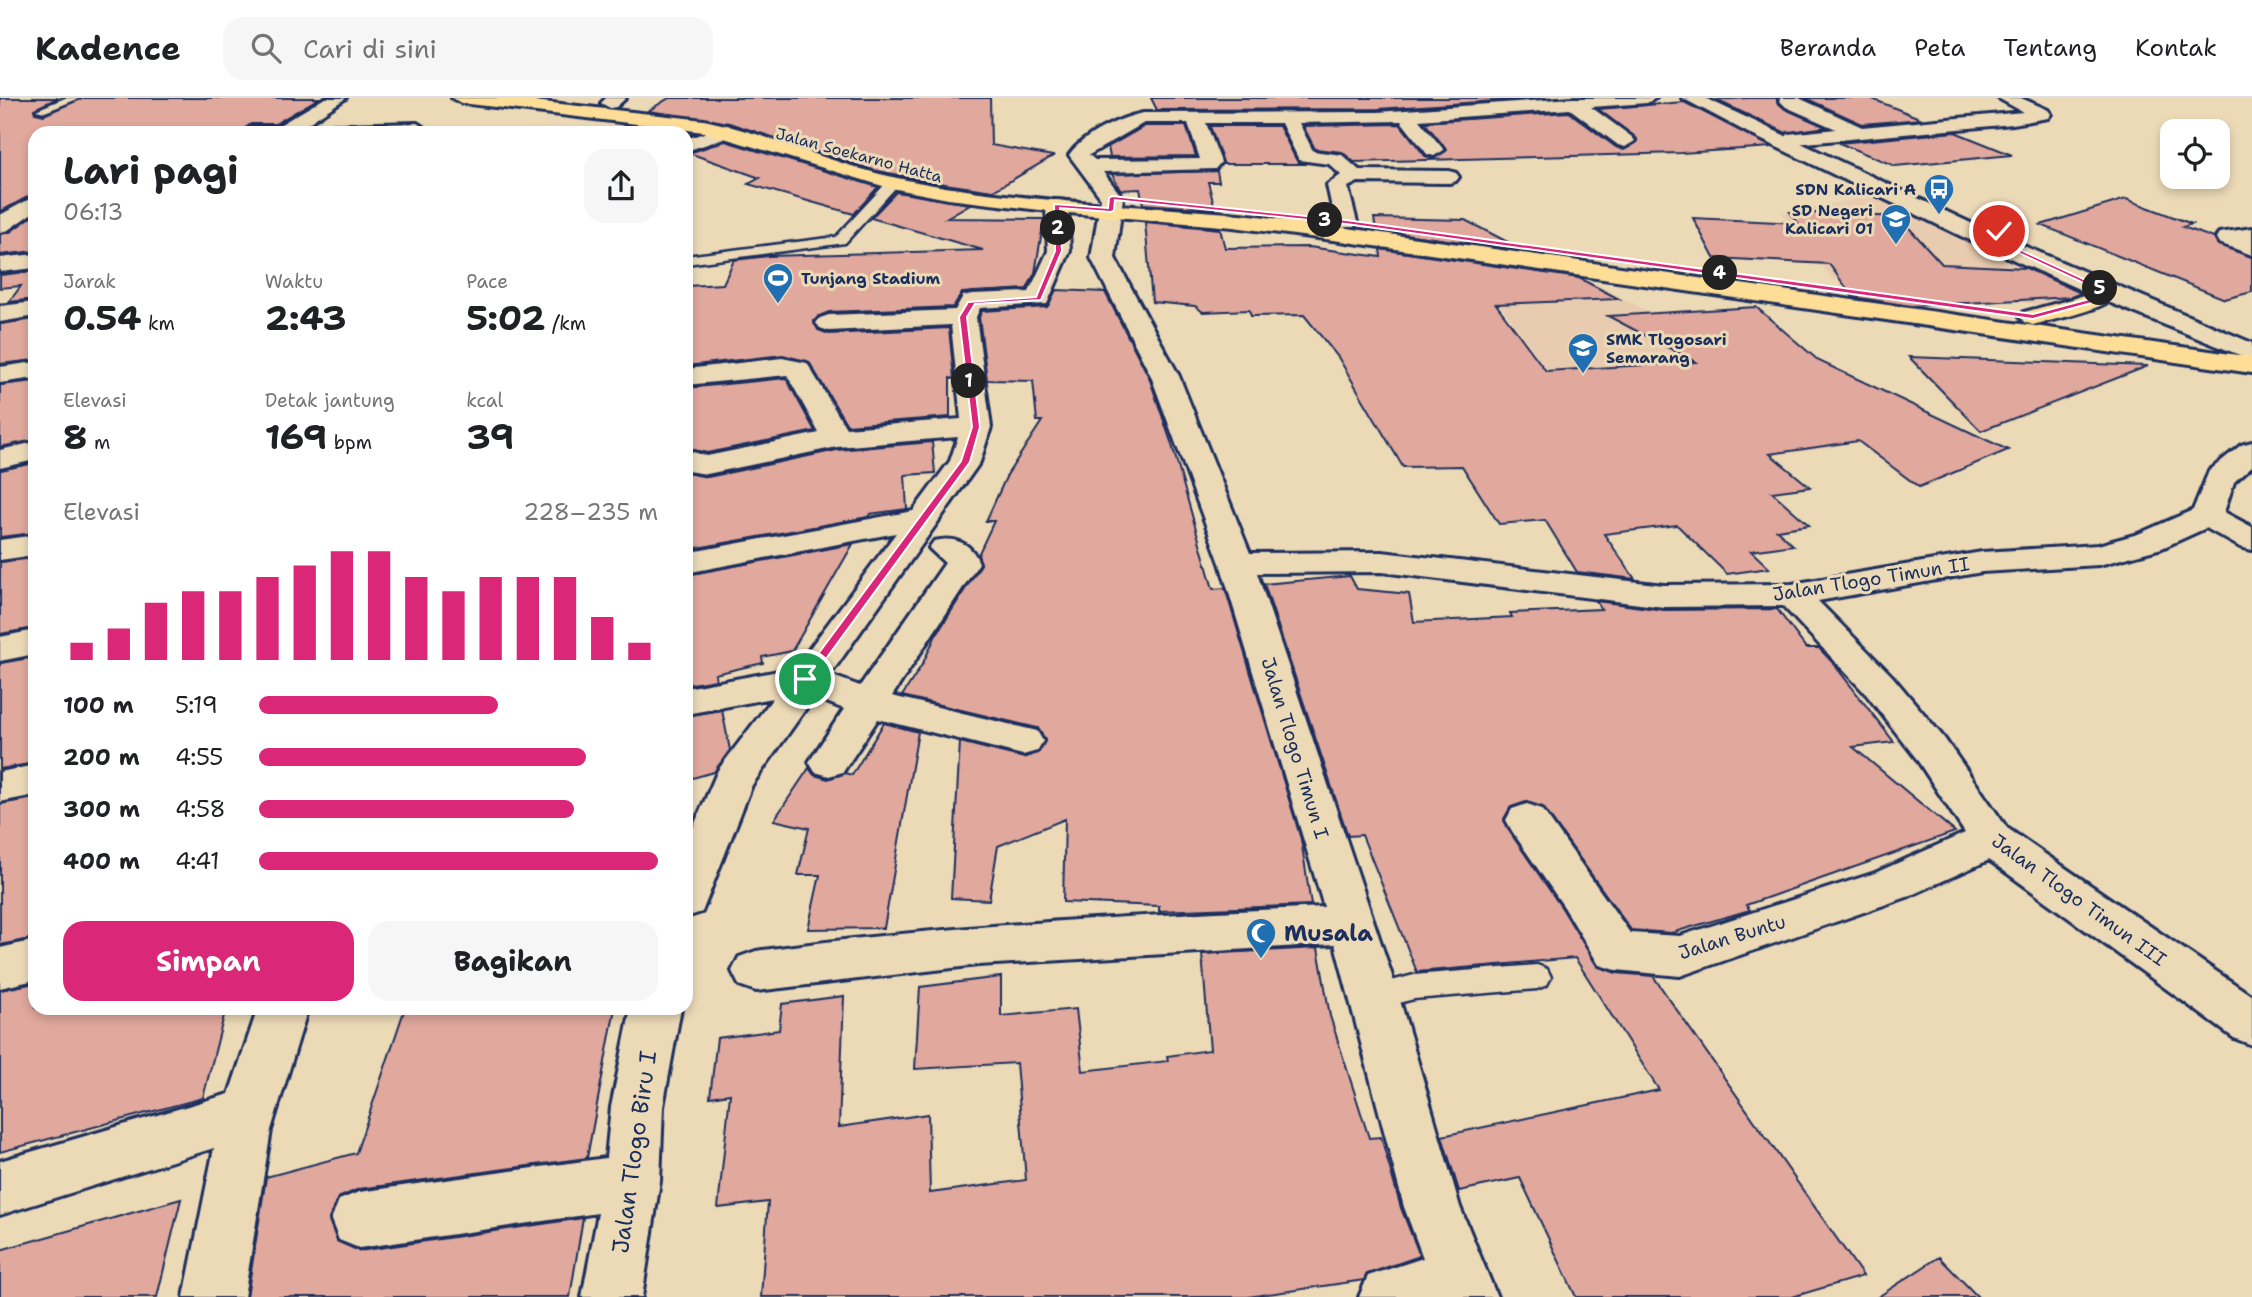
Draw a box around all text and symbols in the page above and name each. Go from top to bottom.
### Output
search box [223,17,713,80]
text: Kadence [35,26,181,71]
icon: search [247,29,285,67]
text: Cari di sini [303,31,437,66]
text: Beranda [1780,32,1876,64]
text: Peta [1914,32,1965,64]
text: Tentang [2003,32,2097,64]
text: Kontak [2135,32,2217,64]
map controls [2160,119,2230,189]
button: locate [2160,119,2230,189]
street label: Jalan Soekarno Hatta [774,123,944,187]
text: Lari pagi [63,145,239,196]
button: share [584,149,658,223]
bus stop icon: SDN Kalicari A [1922,172,1956,216]
place label: SDN Kalicari A [1795,179,1916,200]
text: 06:13 [63,197,123,227]
place label: SD Negeri Kalicari 01 [1785,200,1873,239]
pin [1969,201,2029,261]
pin: 3 [1308,202,1342,238]
school or university icon: SD Negeri Kalicari 01 [1879,202,1913,246]
text: 3 [1318,207,1331,232]
pin: 2 [1040,211,1076,246]
icon: check [1980,212,2018,250]
text: 2 [1051,215,1064,240]
pin: 4 [1702,256,1738,290]
text: 4 [1713,260,1726,285]
sports icon: Tunjang Stadium [761,261,795,305]
place label: Tunjang Stadium [801,268,940,289]
text: Jarak [63,269,116,294]
text: Waktu [265,269,323,294]
text: Pace [466,269,508,294]
pin: 5 [2082,270,2118,306]
text: 5 [2094,275,2105,300]
text: 0.54 [63,294,142,341]
text: 2:43 [265,294,346,341]
text: 5:02 [466,294,546,341]
text: km [142,311,175,336]
text: /km [546,311,586,336]
place label: SMK Tlogosari Semarang [1606,329,1727,368]
school or university icon: SMK Tlogosari Semarang [1566,331,1600,375]
pin: 1 [951,364,986,398]
text: 1 [964,368,973,393]
text: Elevasi [63,388,127,413]
text: Detak jantung [265,388,395,413]
text: kcal [466,388,503,413]
text: 8 [63,413,88,460]
text: 169 [265,413,327,460]
text: 39 [466,413,514,460]
text: m [88,430,110,455]
text: bpm [327,430,372,455]
text: Elevasi [63,497,140,527]
text: 228–235 m [523,497,658,527]
street label: Jalan Tlogo Timun II [1771,551,1971,607]
pin [775,649,835,709]
street label: Jalan Tlogo Timun I [1255,654,1335,842]
icon: arrive [786,660,824,698]
text: 100 m [63,690,134,720]
text: 5:19 [175,690,218,720]
text: 200 m [63,742,140,772]
text: 4:55 [175,742,223,772]
text: 300 m [63,794,140,824]
text: 4:58 [175,794,226,824]
street label: Jalan Tlogo Timun III [1987,828,2171,972]
text: 400 m [63,846,140,876]
text: 4:41 [175,846,220,876]
street label: Jalan Buntu [1675,909,1789,965]
mosque icon: Musala [1244,916,1278,960]
place label: Musala [1284,918,1373,948]
button: Simpan [63,921,354,1001]
button: Bagikan [368,921,658,1001]
street label: Jalan Tlogo Biru I [605,1049,663,1255]

